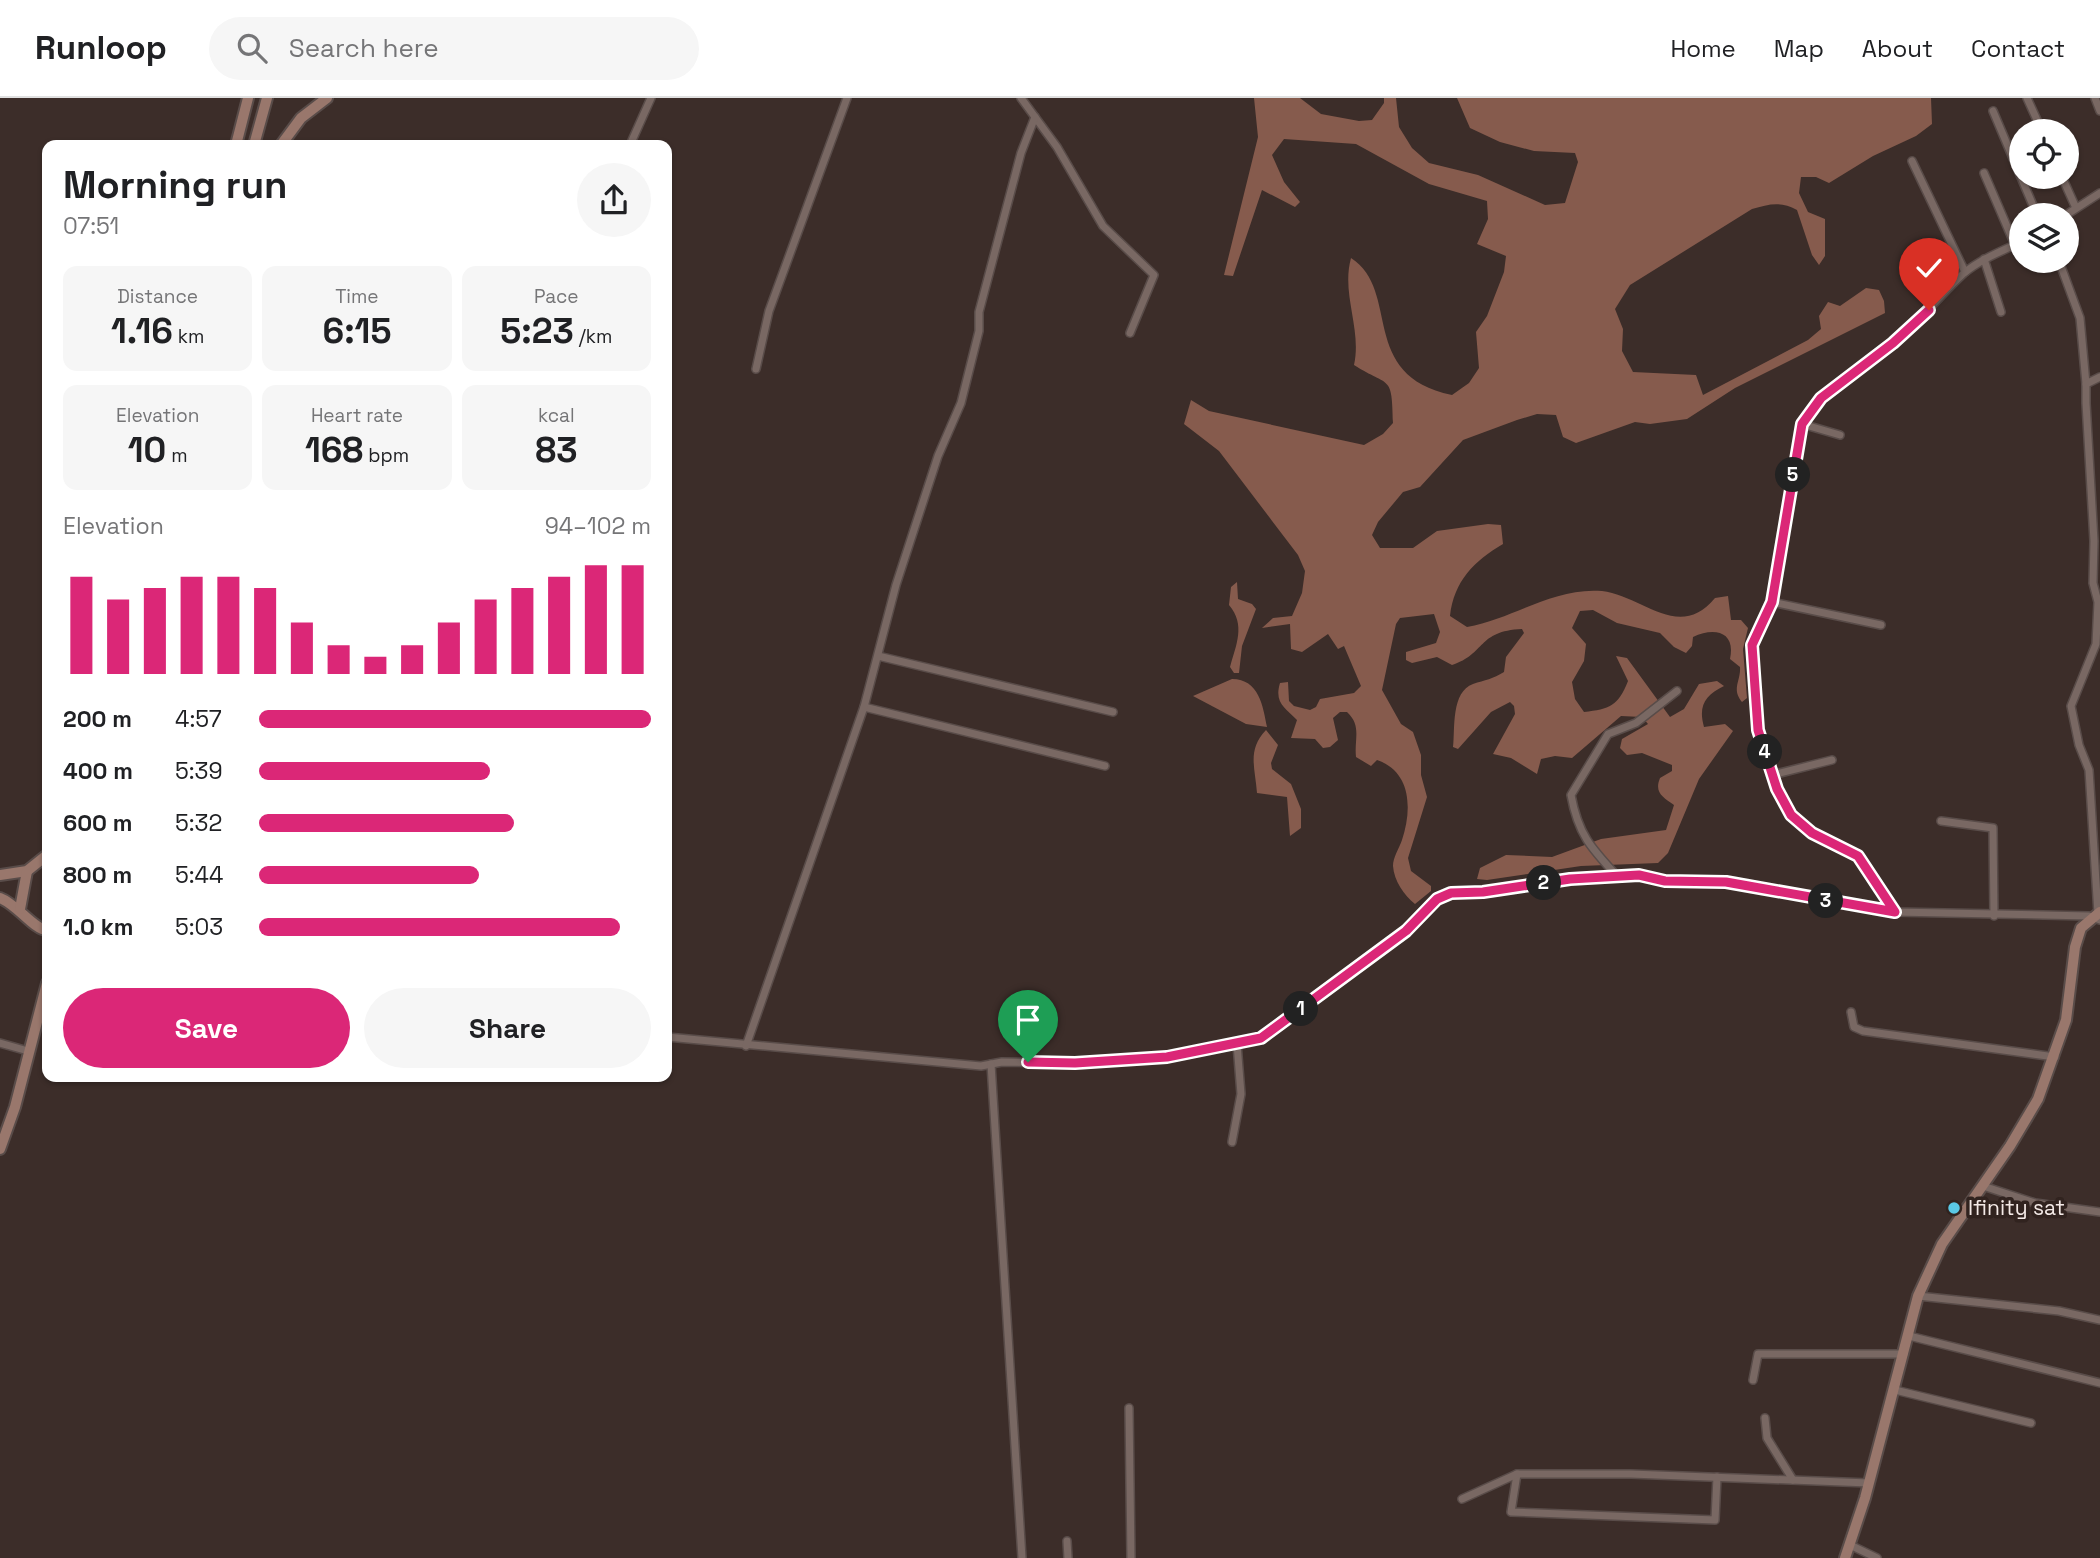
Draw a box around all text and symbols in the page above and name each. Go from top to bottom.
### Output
search box [209,17,699,80]
text: Runloop [35,27,167,69]
icon: search [233,29,271,67]
text: Search here [289,31,439,65]
text: Home [1670,33,1736,64]
text: Map [1774,33,1824,64]
text: About [1862,33,1933,64]
text: Contact [1971,33,2065,64]
map controls [2009,119,2079,273]
button: locate [2009,119,2079,189]
text: Morning run [63,161,288,209]
button: share [577,163,651,237]
button: layers [2009,203,2079,273]
text: 07:51 [63,211,119,241]
pin [1899,238,1959,310]
icon: check [1910,249,1948,287]
text: Distance [117,284,198,309]
text: Time [335,284,379,309]
text: Pace [534,284,579,309]
text: 1.16 [111,309,173,353]
text: 6:15 [323,309,391,353]
text: 5:23 [500,309,574,353]
text: km [173,324,204,349]
text: /km [574,324,612,349]
text: Elevation [116,403,199,428]
text: Heart rate [311,403,403,428]
text: kcal [538,403,575,428]
text: 10 [128,428,166,472]
text: 168 [305,428,363,472]
text: 83 [535,428,577,472]
text: m [166,443,188,468]
text: bpm [363,443,409,468]
pin: 5 [1776,458,1811,492]
text: 5 [1787,462,1798,487]
text: Elevation [63,511,164,541]
text: 94–102 m [545,511,651,541]
text: 200 m [63,704,132,734]
text: 4:57 [175,704,222,734]
pin: 4 [1748,734,1782,770]
text: 4 [1758,739,1771,764]
text: 400 m [63,756,133,786]
text: 5:39 [175,756,223,786]
text: 600 m [63,808,133,838]
text: 5:32 [175,808,222,838]
text: 800 m [63,860,132,890]
text: 5:44 [175,860,223,890]
pin: 2 [1526,866,1562,900]
text: 2 [1538,870,1549,895]
pin: 3 [1808,884,1843,918]
text: 3 [1820,888,1831,913]
text: 1.0 km [63,912,133,942]
text: 5:03 [175,912,223,942]
button: Save [63,988,350,1068]
button: Share [364,988,651,1068]
pin [998,990,1058,1062]
pin: 1 [1284,992,1318,1026]
text: 1 [1296,996,1305,1021]
icon: arrive [1009,1001,1047,1039]
place label: Ifinity sat [1968,1194,2065,1221]
marker: Ifinity sat [1946,1200,1962,1216]

